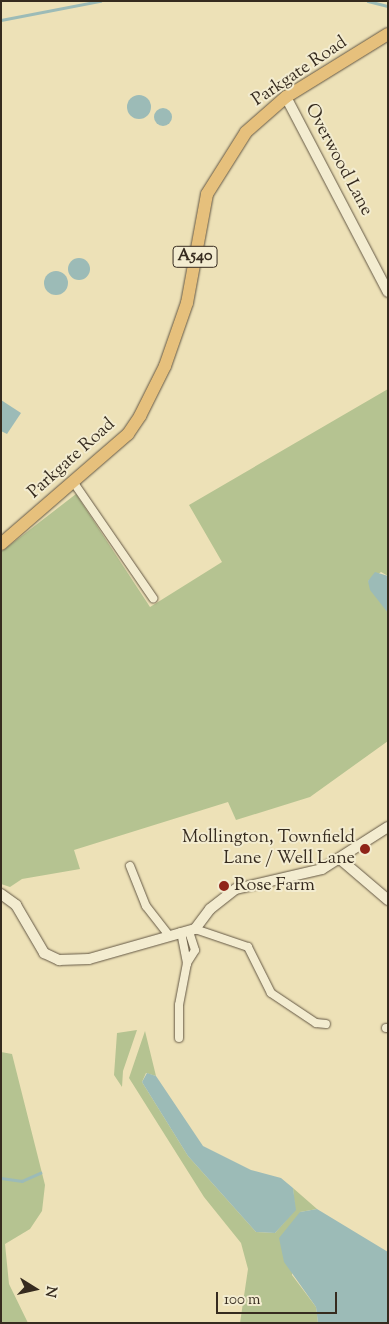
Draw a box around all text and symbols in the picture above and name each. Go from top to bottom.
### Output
street label: Parkgate Road [248,32,352,112]
street label: Overwood Lane [299,100,377,220]
road number: A540 [172,243,218,270]
street label: Parkgate Road [24,414,120,504]
place label: Mollington, Townfield Lane / Well Lane [182,828,355,871]
marker: Mollington, Townfield Lane / Well Lane [359,843,371,855]
place label: Rose Farm [234,875,315,897]
marker: Rose Farm [218,880,230,892]
north arrow [10,1264,60,1314]
scale bar [219,1282,340,1314]
text: N [39,1284,61,1299]
text: 100 m [224,1290,260,1311]

